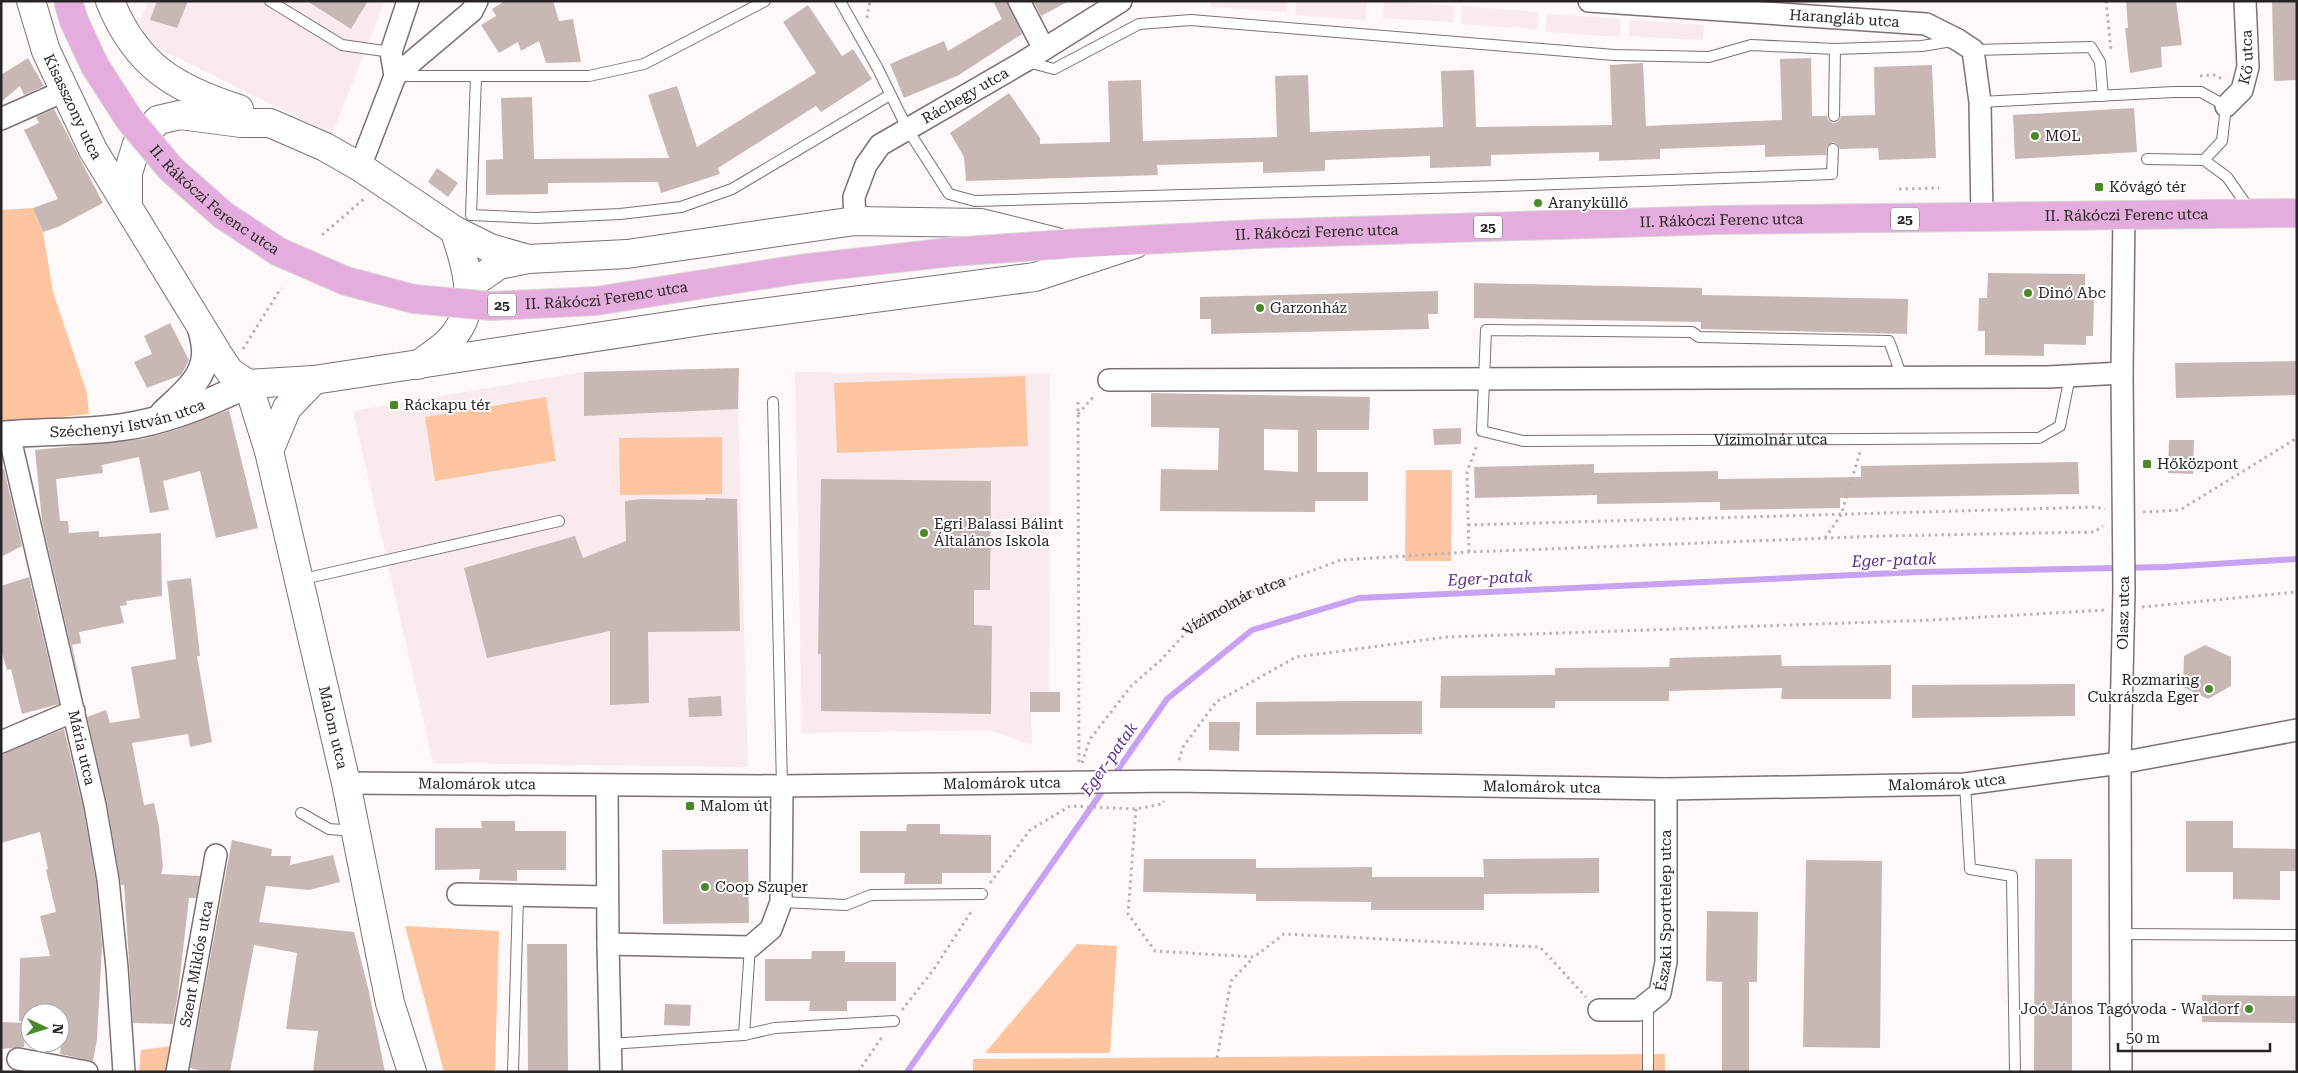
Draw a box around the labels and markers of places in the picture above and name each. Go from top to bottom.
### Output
place label: MOL [2045,127,2081,145]
marker: MOL [2029,130,2041,142]
place label: Kővágó tér [2109,178,2186,196]
marker: Kővágó tér [2093,181,2105,193]
place label: Aranyküllő [1548,194,1628,212]
marker: Aranyküllő [1532,197,1544,209]
place label: Dinó Abc [2038,284,2106,302]
marker: Dinó Abc [2022,287,2034,299]
place label: Garzonház [1270,299,1347,317]
marker: Garzonház [1254,302,1266,314]
place label: Ráckapu tér [404,396,491,414]
marker: Ráckapu tér [388,399,400,411]
place label: Hőközpont [2157,455,2239,473]
marker: Hőközpont [2141,458,2153,470]
place label: Egri Balassi Bálint Általános Iskola [934,515,1064,550]
marker: Egri Balassi Bálint Általános Iskola [918,527,930,539]
place label: Rozmaring Cukrászda Eger [2087,671,2199,706]
marker: Rozmaring Cukrászda Eger [2203,683,2215,695]
place label: Malom út [700,797,769,815]
marker: Malom út [684,800,696,812]
place label: Coop Szuper [715,878,808,896]
marker: Coop Szuper [699,881,711,893]
place label: Joó János Tagóvoda - Waldorf [2021,1000,2240,1018]
marker: Joó János Tagóvoda - Waldorf [2243,1003,2255,1015]

